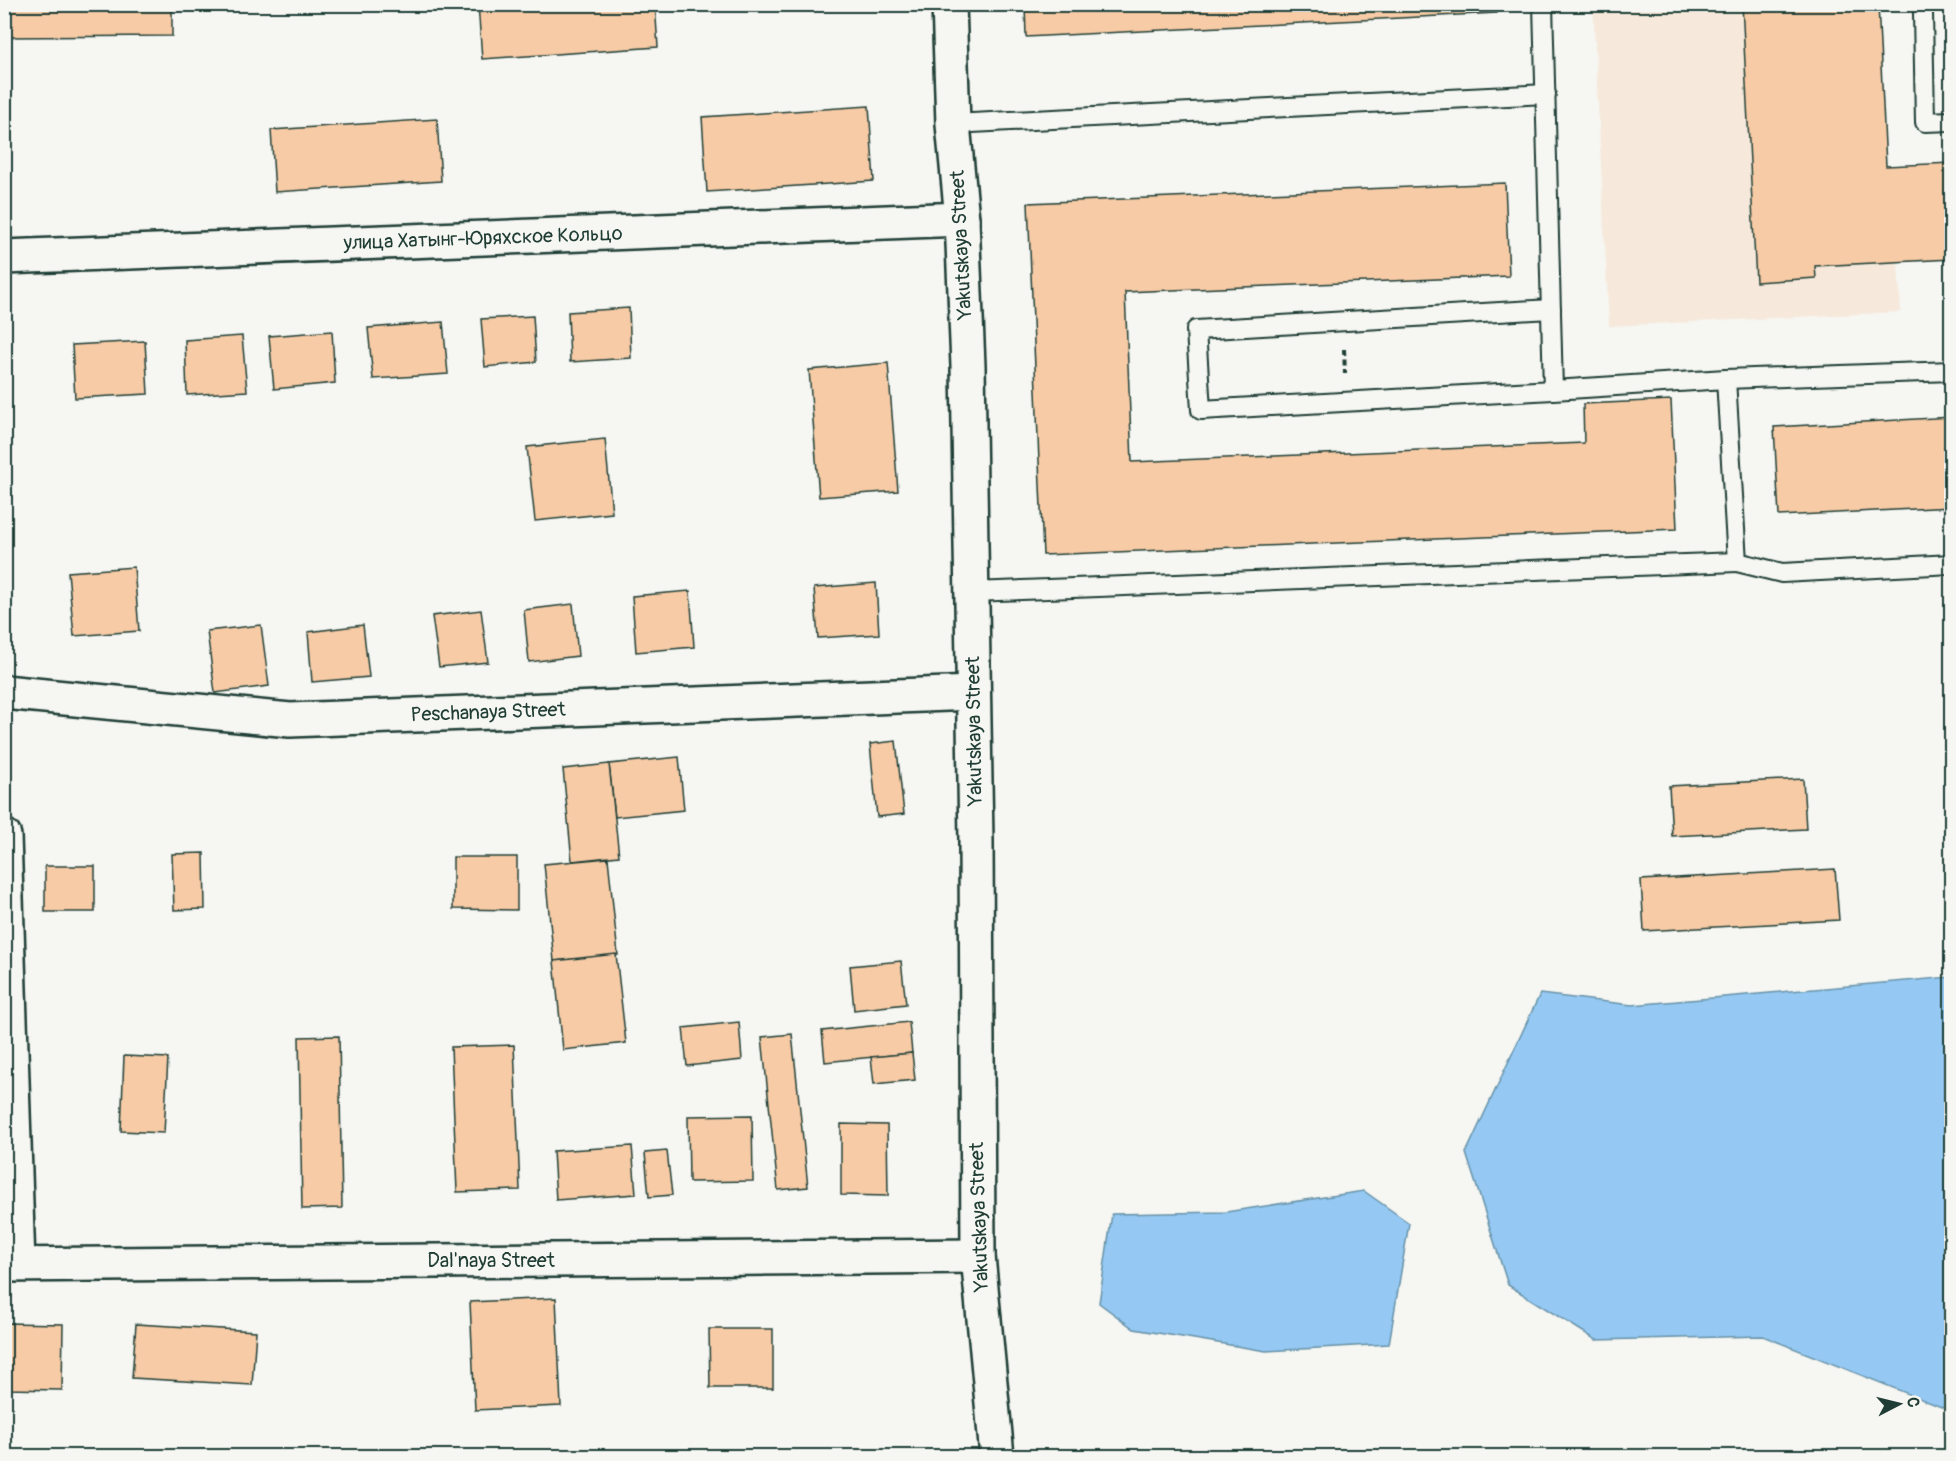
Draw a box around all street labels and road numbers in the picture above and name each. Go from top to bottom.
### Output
street label: Yakutskaya Street [945,169,977,321]
street label: улица Хатынг-Юряхское Кольцо [342,221,623,255]
street label: Yakutskaya Street [960,655,988,807]
street label: Peschanaya Street [410,697,567,727]
street label: Yakutskaya Street [964,1141,994,1293]
street label: Dal'naya Street [427,1248,556,1273]

